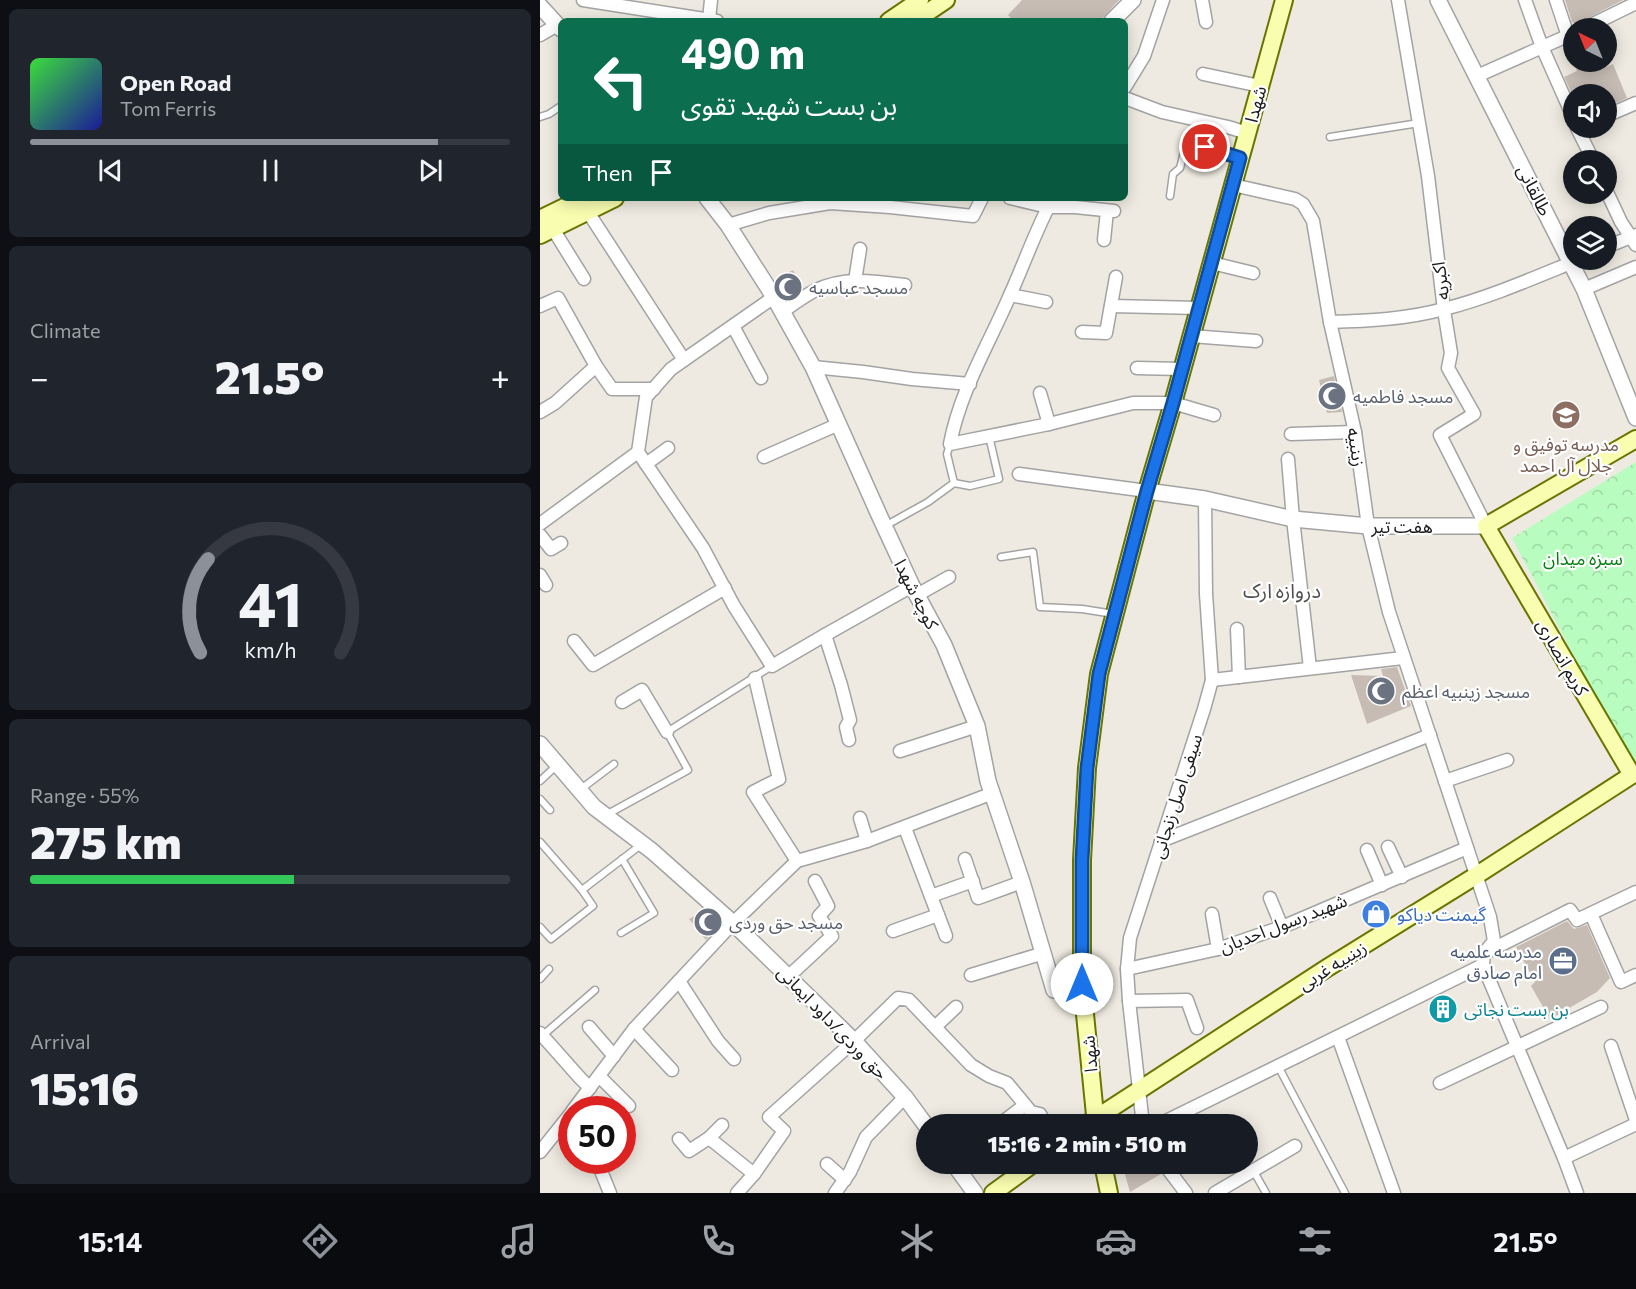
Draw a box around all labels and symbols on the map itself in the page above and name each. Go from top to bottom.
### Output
north arrow [1563,18,1617,72]
street label: شهدا [1240,83,1270,125]
pin [1179,121,1230,172]
street label: طالقانی [1512,161,1557,220]
street label: اکبریه [1427,260,1454,301]
mosque icon: مسجد عباسیه [772,271,804,303]
place label: مسجد عباسیه [809,276,908,298]
mosque icon: مسجد فاطمیه [1316,380,1348,412]
place label: مسجد فاطمیه [1353,385,1454,407]
school or university icon: مدرسه توفیق و جلال آل احمد [1550,399,1582,431]
street label: زینبیه [1342,426,1371,468]
place label: مدرسه توفیق و جلال آل احمد [1513,433,1619,477]
street label: هفت تیر [1370,515,1433,538]
park label: سبزه میدان [1543,547,1623,570]
street label: کوچه شهدا [889,555,944,634]
district label: دروازه ارک [1243,578,1321,603]
street label: کریم انصاری [1530,615,1594,701]
mosque icon: مسجد زینبیه اعظم [1365,675,1397,707]
place label: مسجد زینبیه اعظم [1402,680,1530,705]
street label: سیفی اصل زنجانی [1146,731,1207,861]
street label: شهید رسول احدیان [1216,889,1350,958]
shop icon: گیمنت دیاکو [1360,898,1392,930]
place label: گیمنت دیاکو [1397,903,1487,926]
mosque icon: مسجد حق وردی [692,906,724,938]
place label: مسجد حق وردی [729,911,843,934]
street label: زینبیه غربی [1294,935,1371,995]
place label: مدرسه علمیه امام صادق [1450,940,1542,987]
office icon: مدرسه علمیه امام صادق [1547,945,1579,977]
position arrow [1050,952,1114,1016]
street label: حق وردی/داود ایمانی [773,961,893,1084]
building icon: بن بست نجاتی [1427,993,1459,1025]
place label: بن بست نجاتی [1464,998,1569,1021]
street label: شهدا [1076,1035,1102,1073]
speed limit sign: 50 [558,1096,636,1174]

